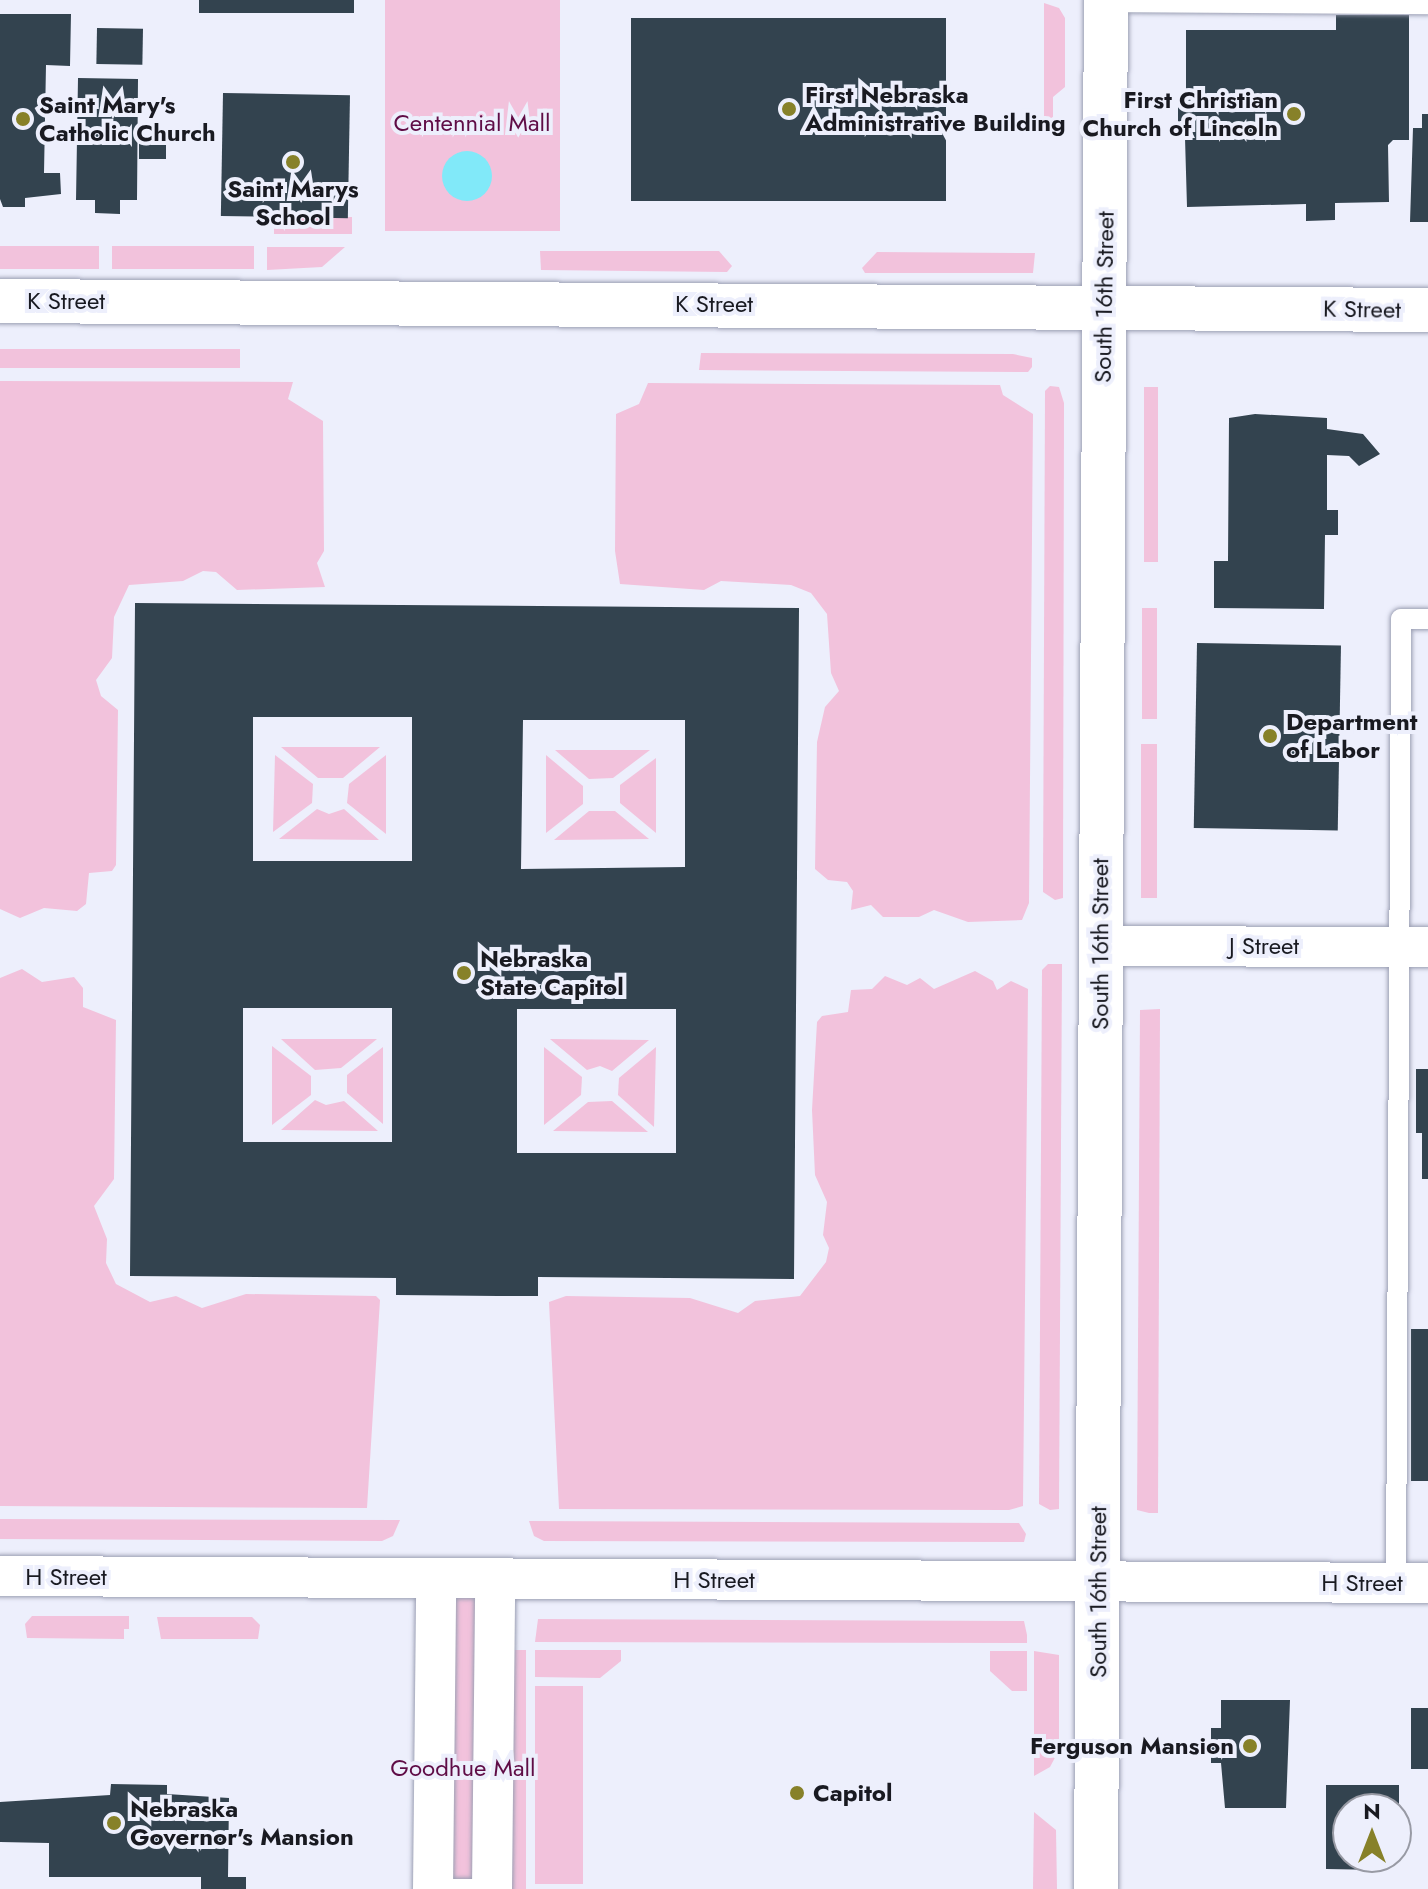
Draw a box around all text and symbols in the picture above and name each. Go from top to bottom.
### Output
place label: First Nebraska Administrative Building [805,81,1066,137]
place label: First Christian Church of Lincoln [1082,86,1278,142]
place label: Saint Mary's Catholic Church [39,91,216,147]
marker: First Nebraska Administrative Building [780,100,798,118]
marker: First Christian Church of Lincoln [1285,105,1303,123]
park label: Centennial Mall [393,109,551,137]
marker: Saint Mary's Catholic Church [14,110,32,128]
marker: Saint Marys School [284,153,302,171]
place label: Saint Marys School [227,175,359,231]
street label: South 16th Street [1088,211,1120,383]
street label: K Street [27,287,105,315]
street label: K Street [675,290,753,318]
street label: K Street [1323,294,1401,324]
place label: Department of Labor [1286,708,1417,764]
marker: Department of Labor [1261,727,1279,745]
street label: South 16th Street [1086,858,1114,1030]
street label: J Street [1229,932,1299,960]
place label: Nebraska State Capitol [480,945,624,1001]
marker: Nebraska State Capitol [455,964,473,982]
street label: South 16th Street [1084,1506,1112,1678]
street label: H Street [25,1563,107,1591]
street label: H Street [673,1566,755,1594]
street label: H Street [1321,1569,1403,1597]
place label: Ferguson Mansion [1030,1732,1234,1760]
marker: Ferguson Mansion [1241,1737,1259,1755]
park label: Goodhue Mall [390,1754,536,1782]
place label: Capitol [813,1779,892,1807]
marker: Capitol [788,1784,806,1802]
north arrow [1332,1793,1412,1873]
place label: Nebraska Governor's Mansion [130,1795,354,1851]
text: N [1363,1795,1381,1827]
marker: Nebraska Governor's Mansion [105,1814,123,1832]

